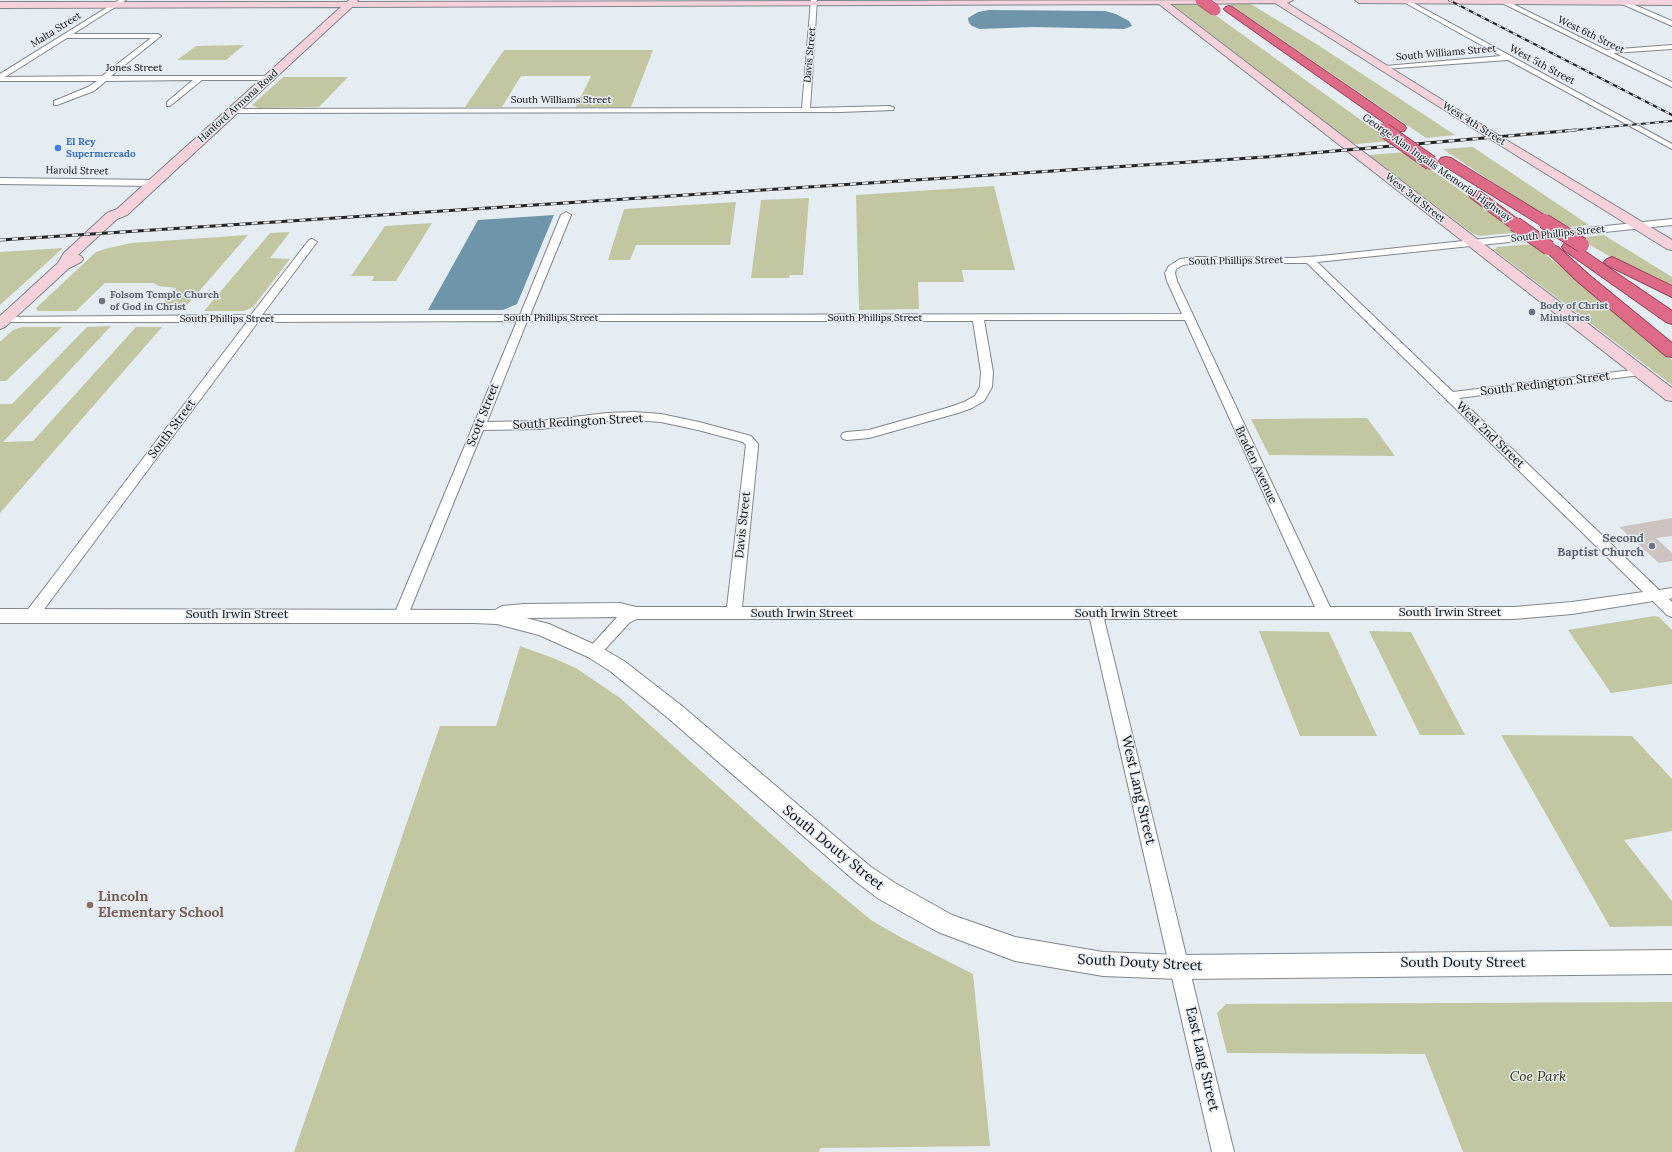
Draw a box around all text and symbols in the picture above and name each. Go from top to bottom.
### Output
street label: Malta Street [29,10,83,50]
street label: West 6th Street [1556,14,1626,56]
street label: Davis Street [802,27,818,83]
street label: South Williams Street [1395,43,1497,63]
street label: West 5th Street [1507,43,1577,87]
street label: Jones Street [106,62,162,74]
street label: Hanford Armona Road [196,67,280,145]
street label: South Williams Street [511,94,611,106]
street label: West 4th Street [1440,100,1508,148]
street label: George Alan Ingalls Memorial Highway [1360,112,1514,224]
place label: El Rey Supermercado [66,136,136,160]
marker: El Rey Supermercado [53,143,63,153]
street label: Harold Street [46,164,108,178]
street label: West 3rd Street [1383,171,1447,225]
street label: South Phillips Street [1510,223,1606,245]
street label: South Phillips Street [1189,254,1283,268]
place label: Folsom Temple Church of God in Christ [110,289,219,312]
marker: Folsom Temple Church of God in Christ [97,296,107,306]
place label: Body of Christ Ministries [1540,300,1608,324]
marker: Body of Christ Ministries [1527,307,1537,317]
street label: South Phillips Street [504,312,598,324]
street label: South Phillips Street [828,312,922,324]
street label: South Phillips Street [180,313,274,325]
street label: South Redington Street [1479,369,1611,399]
street label: Scott Street [464,381,502,449]
street label: South Street [145,397,199,461]
street label: West 2nd Street [1453,399,1527,471]
street label: South Redington Street [512,411,644,433]
street label: Braden Avenue [1232,424,1280,506]
street label: Davis Street [732,491,754,559]
place label: Second Baptist Church [1557,532,1644,560]
marker: Second Baptist Church [1647,541,1657,551]
street label: South Irwin Street [1399,606,1501,620]
street label: South Irwin Street [751,607,853,621]
street label: South Irwin Street [1075,607,1177,621]
street label: South Irwin Street [186,608,288,622]
street label: West Lang Street [1117,734,1159,846]
street label: South Douty Street [779,802,887,894]
place label: Lincoln Elementary School [98,889,224,922]
marker: Lincoln Elementary School [85,900,95,910]
street label: South Douty Street [1077,951,1203,975]
street label: South Douty Street [1400,955,1526,971]
street label: East Lang Street [1182,1005,1222,1113]
park label: Coe Park [1510,1069,1566,1085]

